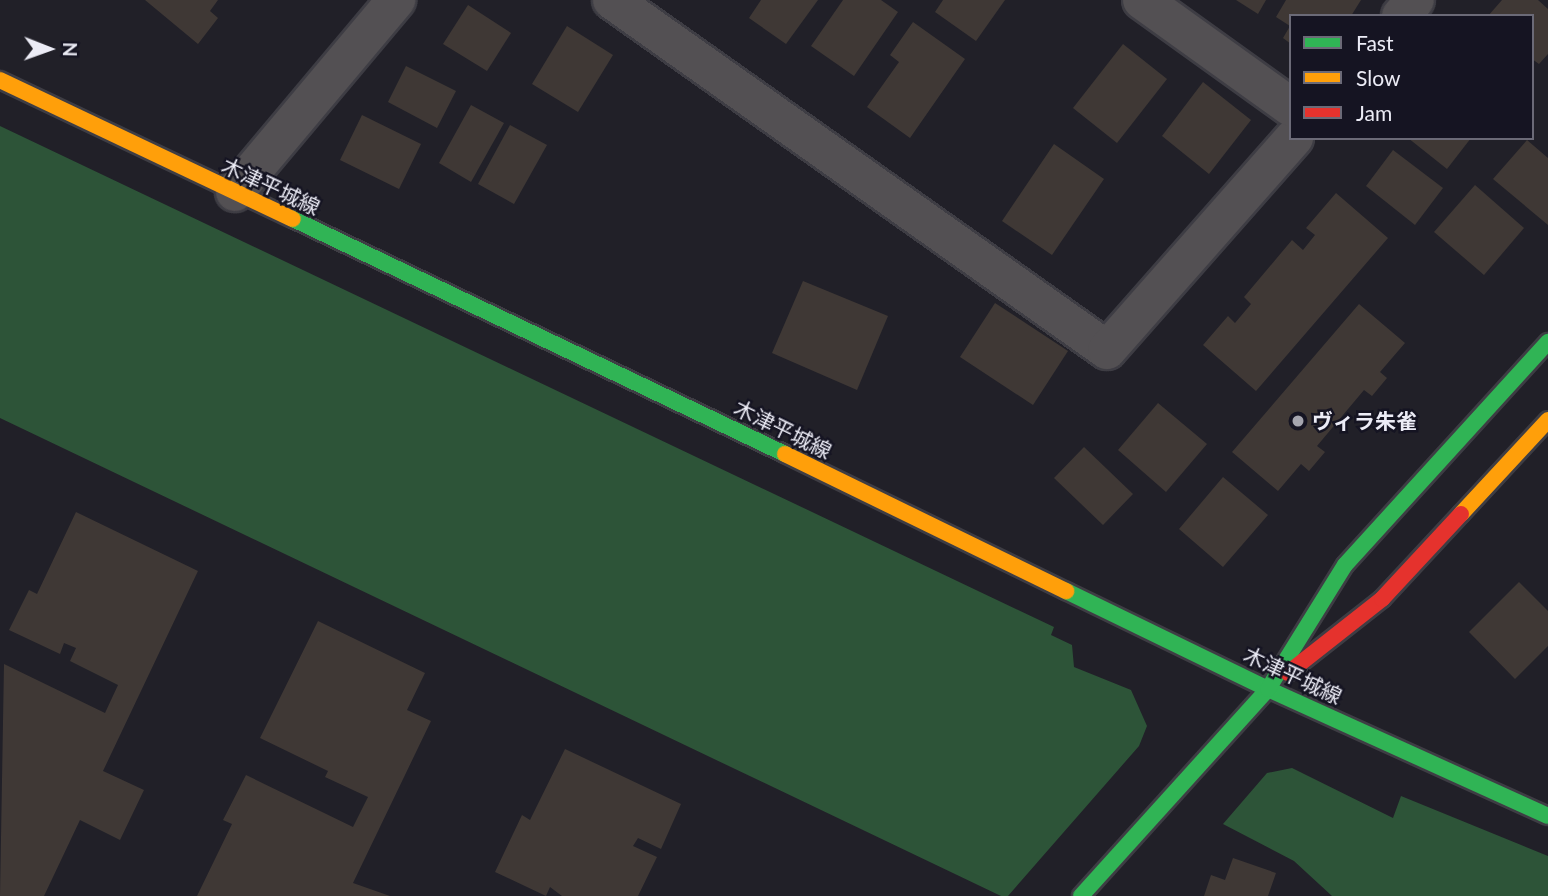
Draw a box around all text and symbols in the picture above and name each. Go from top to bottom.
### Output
north arrow [14,14,84,84]
legend [1289,14,1534,140]
text: Fast [1356,30,1393,55]
text: N [59,42,82,57]
text: Slow [1356,65,1400,90]
text: Jam [1356,100,1392,125]
street label: 木津平城線 [218,152,324,220]
street label: 木津平城線 [730,395,836,463]
place label: ヴィラ朱雀 [1312,408,1417,434]
marker: ヴィラ朱雀 [1290,413,1306,429]
street label: 木津平城線 [1240,641,1346,709]

